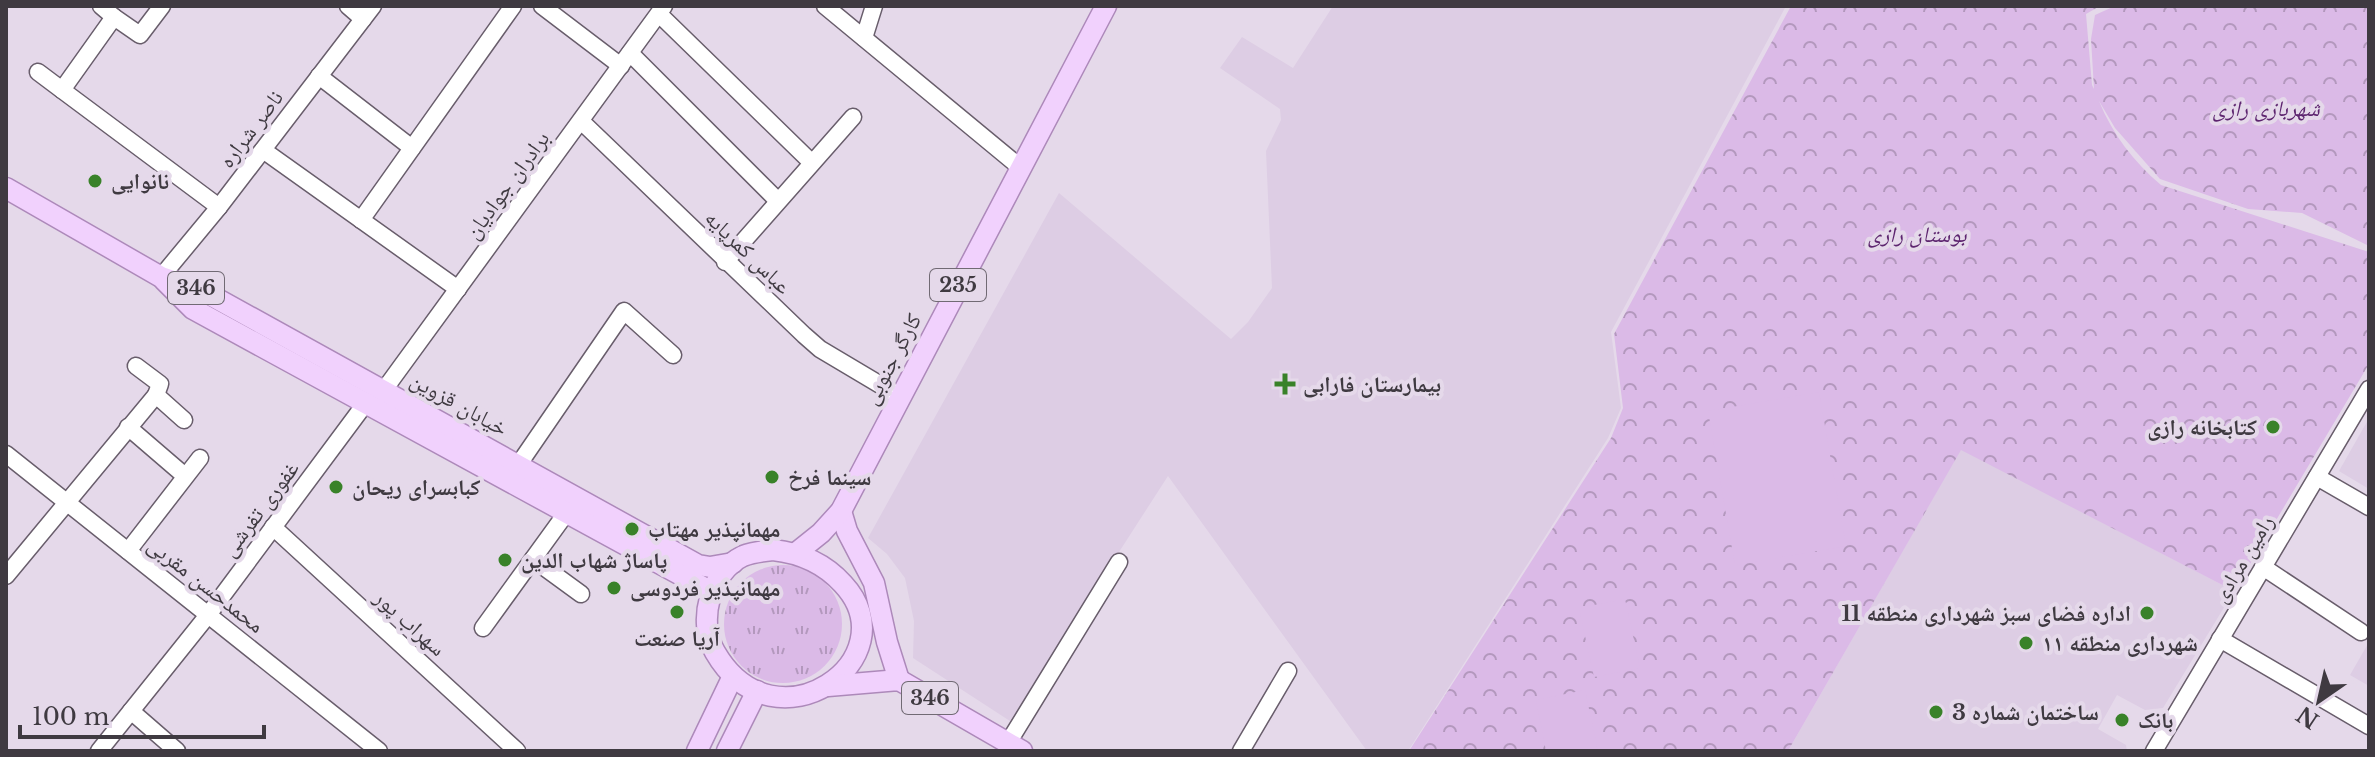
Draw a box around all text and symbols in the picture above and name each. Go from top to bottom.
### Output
street label: ناصر شراره [213,85,289,173]
park label: شهربازی رازی [2212,95,2321,122]
street label: برادران جوادیان [459,126,555,244]
place label: نانوایی [111,168,169,195]
marker: نانوایی [86,172,104,190]
street label: عباس کمرپایه [699,204,797,300]
park label: بوستان رازی [1867,221,1967,248]
road number: 235 [930,269,986,301]
road number: 346 [168,272,224,304]
street label: کارگر جنوبی [857,309,927,409]
street label: خیابان قزوین [406,366,512,442]
place label: بیمارستان فارابی [1303,371,1441,398]
marker: بیمارستان فارابی [1274,373,1296,395]
place label: کتابخانه رازی [2147,414,2257,441]
marker: کتابخانه رازی [2264,418,2282,436]
street label: غفوری تفرشی [215,456,305,562]
place label: سینما فرخ [788,464,872,491]
marker: سینما فرخ [763,468,781,486]
place label: کبابسرای ریحان [352,474,481,501]
marker: کبابسرای ریحان [327,478,345,496]
street label: رامین مرادی [2206,510,2280,608]
place label: مهمانپذیر مهتاب [648,516,780,543]
marker: مهمانپذیر مهتاب [623,520,641,538]
street label: محمدحسن مقربی [142,531,270,639]
place label: پاساژ شهاب الدین [521,547,667,574]
marker: پاساژ شهاب الدین [496,551,514,569]
place label: مهمانپذیر فردوسی [630,575,780,602]
marker: مهمانپذیر فردوسی [605,579,623,597]
street label: سهراب پور [368,583,451,662]
place label: اداره فضای سبز شهرداری منطقه 11 [1841,600,2131,627]
marker: آریا صنعت [668,603,686,621]
marker: اداره فضای سبز شهرداری منطقه 11 [2138,604,2156,622]
place label: آریا صنعت [634,625,720,652]
place label: شهرداری منطقه ۱۱ [2042,630,2198,657]
marker: شهرداری منطقه ۱۱ [2017,634,2035,652]
north arrow [2279,661,2359,741]
road number: 346 [902,682,958,714]
scale bar [20,689,264,739]
place label: ساختمان شماره 3 [1952,699,2099,726]
text: N [2292,700,2324,734]
text: 100 m [32,702,110,731]
marker: ساختمان شماره 3 [1927,703,1945,721]
place label: بانک [2138,707,2173,734]
marker: بانک [2113,711,2131,729]

